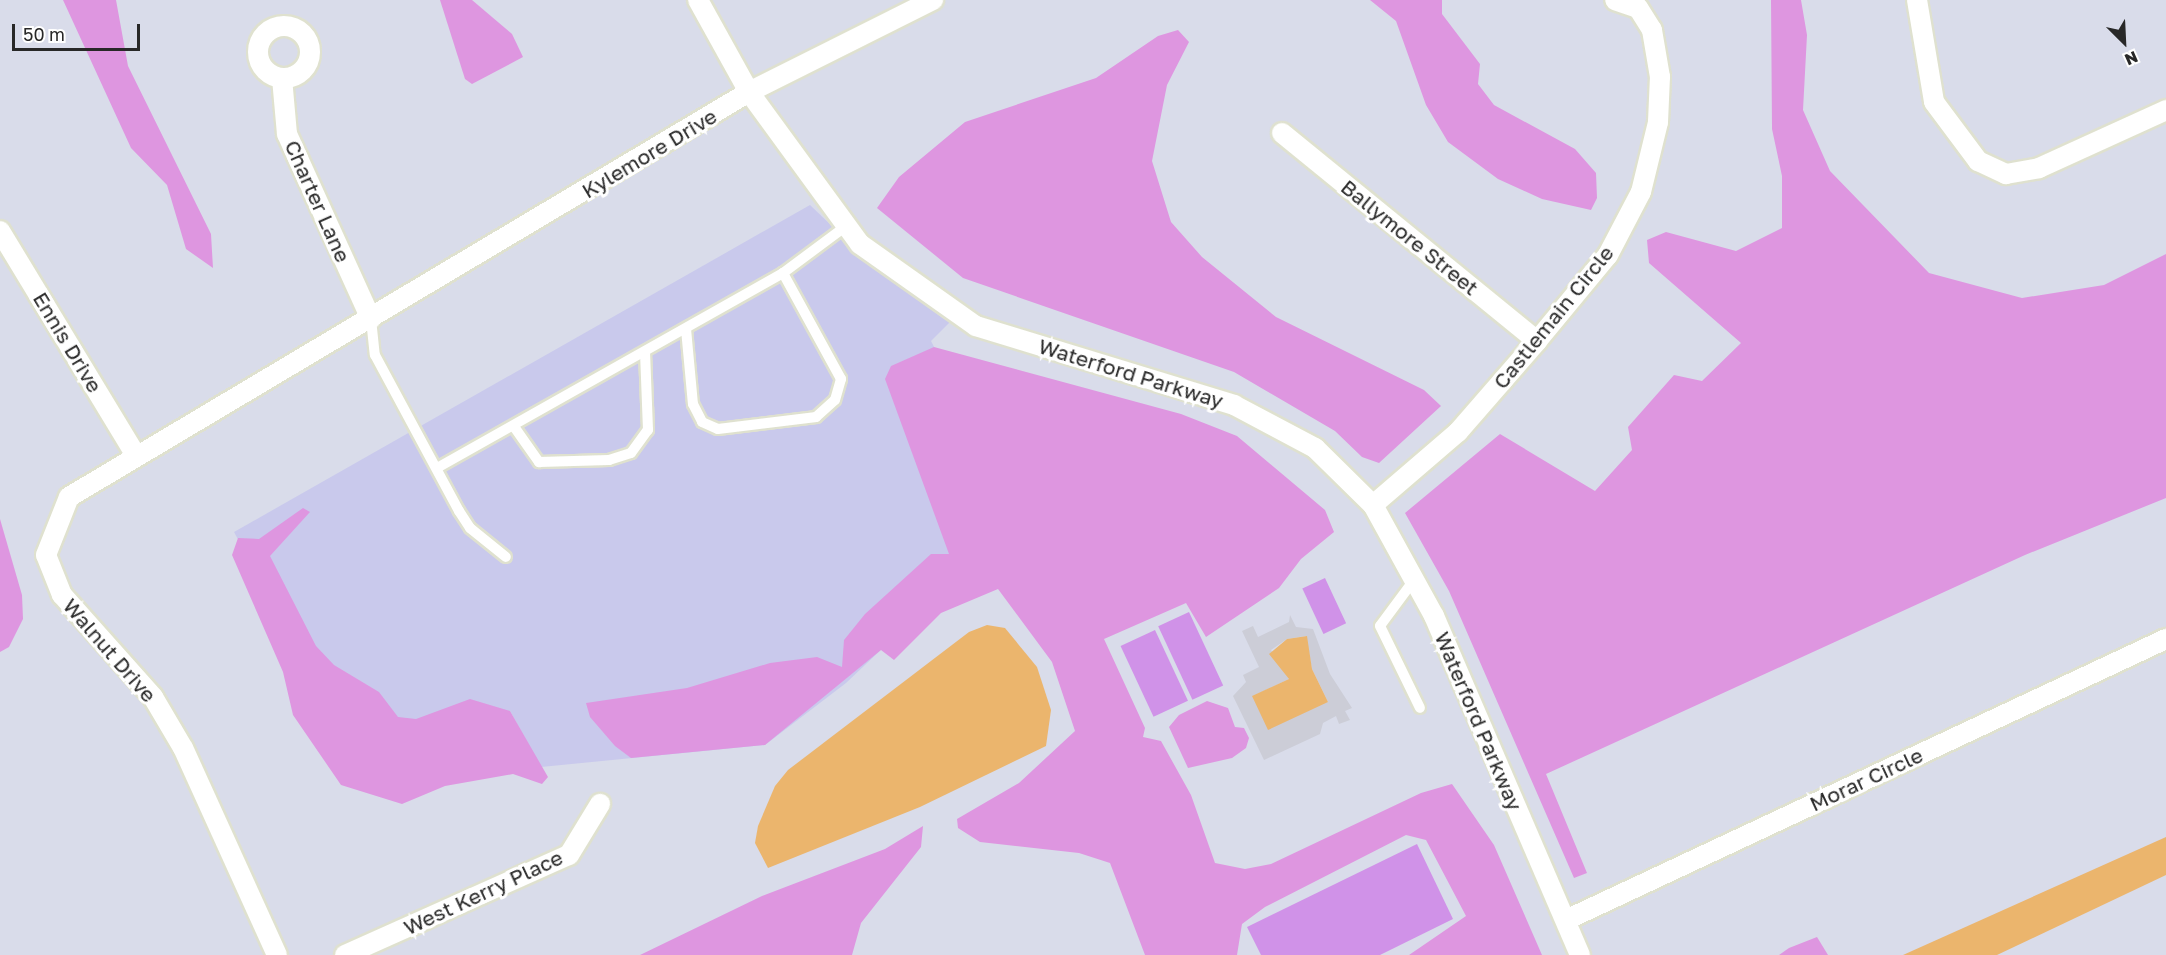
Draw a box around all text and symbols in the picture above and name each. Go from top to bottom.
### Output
scale bar [15,12,142,50]
north arrow [2094,12,2154,72]
text: 50 m [23,23,65,45]
text: N [2122,47,2141,70]
street label: Kylemore Drive [577,103,721,203]
street label: Charter Lane [280,136,356,266]
street label: Ballymore Street [1336,174,1484,300]
street label: Castlemain Circle [1488,240,1618,394]
street label: Ennis Drive [28,287,108,397]
street label: Waterford Parkway [1036,333,1226,413]
street label: Walnut Drive [58,593,162,707]
street label: Waterford Parkway [1430,628,1528,814]
street label: Morar Circle [1805,742,1927,816]
street label: West Kerry Place [399,844,567,940]

